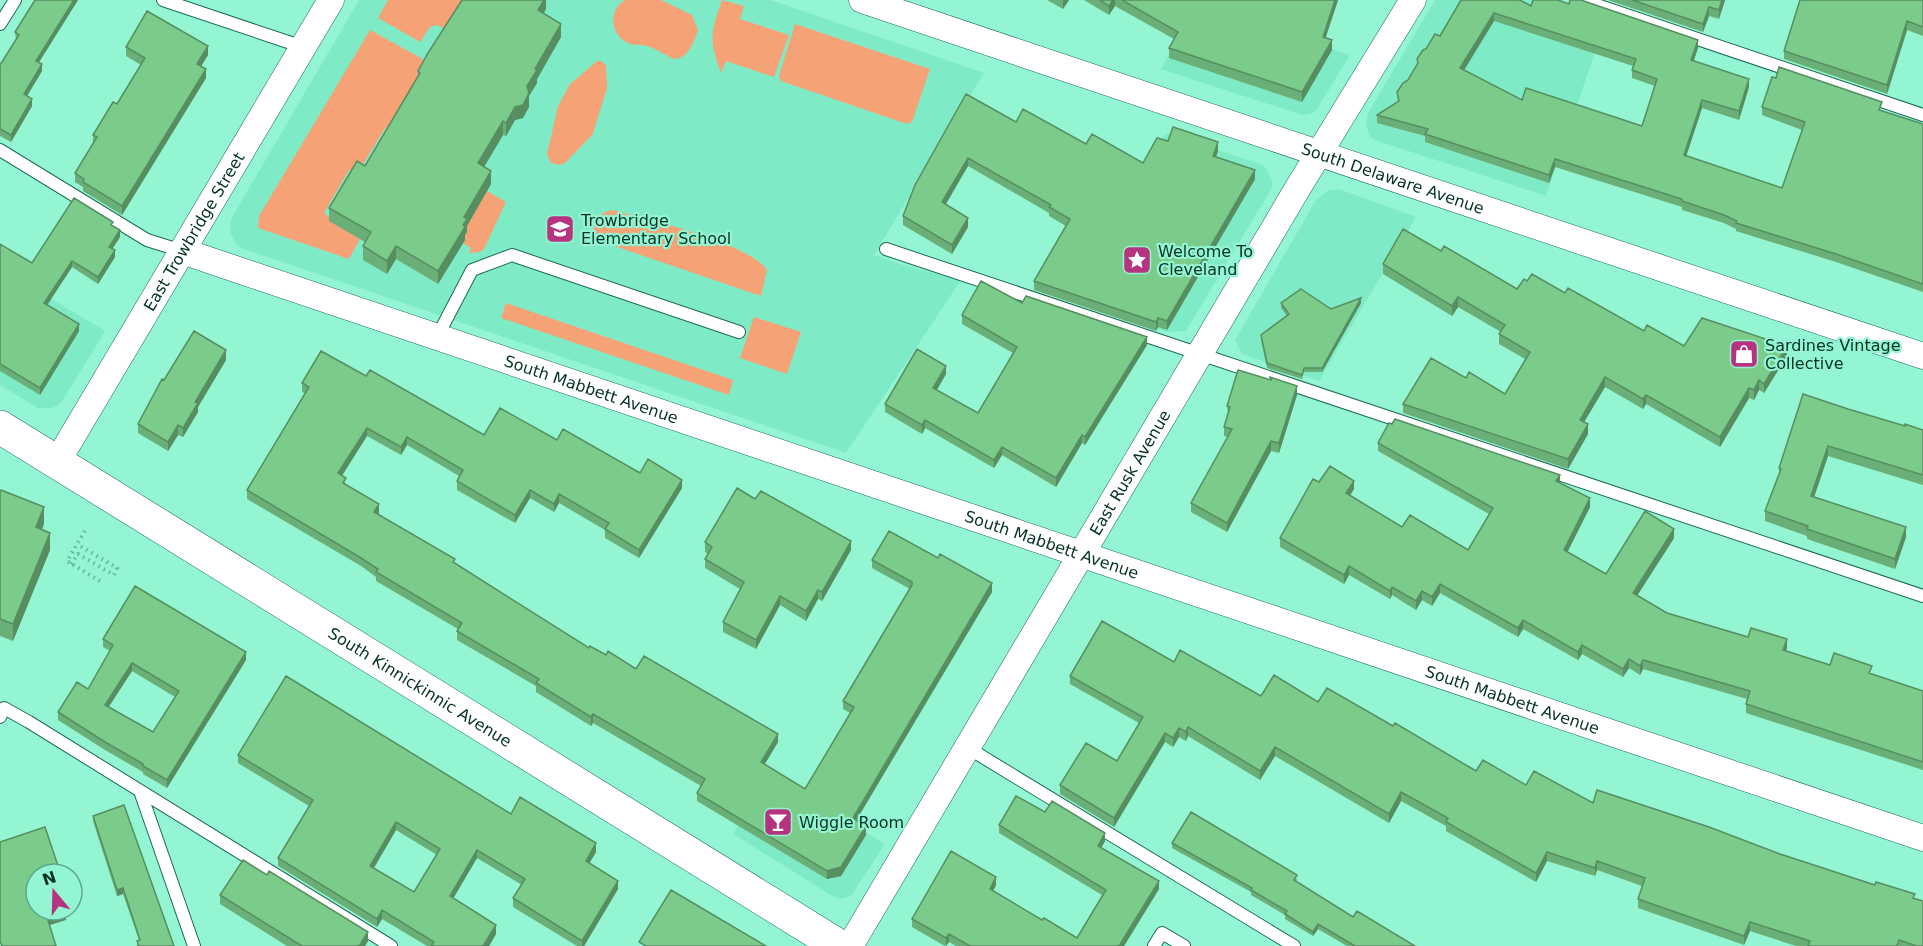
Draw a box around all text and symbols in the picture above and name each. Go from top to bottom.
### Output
street label: South Delaware Avenue [1299,139,1487,218]
street label: East Trowbridge Street [140,149,249,315]
place label: Trowbridge Elementary School [580,211,731,248]
school or university icon: Trowbridge Elementary School [544,213,576,245]
place label: Welcome To Cleveland [1158,242,1253,279]
place icon: Welcome To Cleveland [1121,244,1153,276]
place label: Sardines Vintage Collective [1765,336,1901,373]
shop icon: Sardines Vintage Collective [1728,338,1760,370]
street label: South Mabbett Avenue [502,351,681,428]
street label: East Rusk Avenue [1086,407,1175,539]
street label: South Mabbett Avenue [962,507,1141,583]
street label: South Kinnickinnic Avenue [325,623,515,751]
street label: South Mabbett Avenue [1423,662,1602,738]
bar icon: Wiggle Room [762,806,794,838]
place label: Wiggle Room [799,813,904,832]
north arrow [24,862,84,922]
text: N [40,867,59,889]

